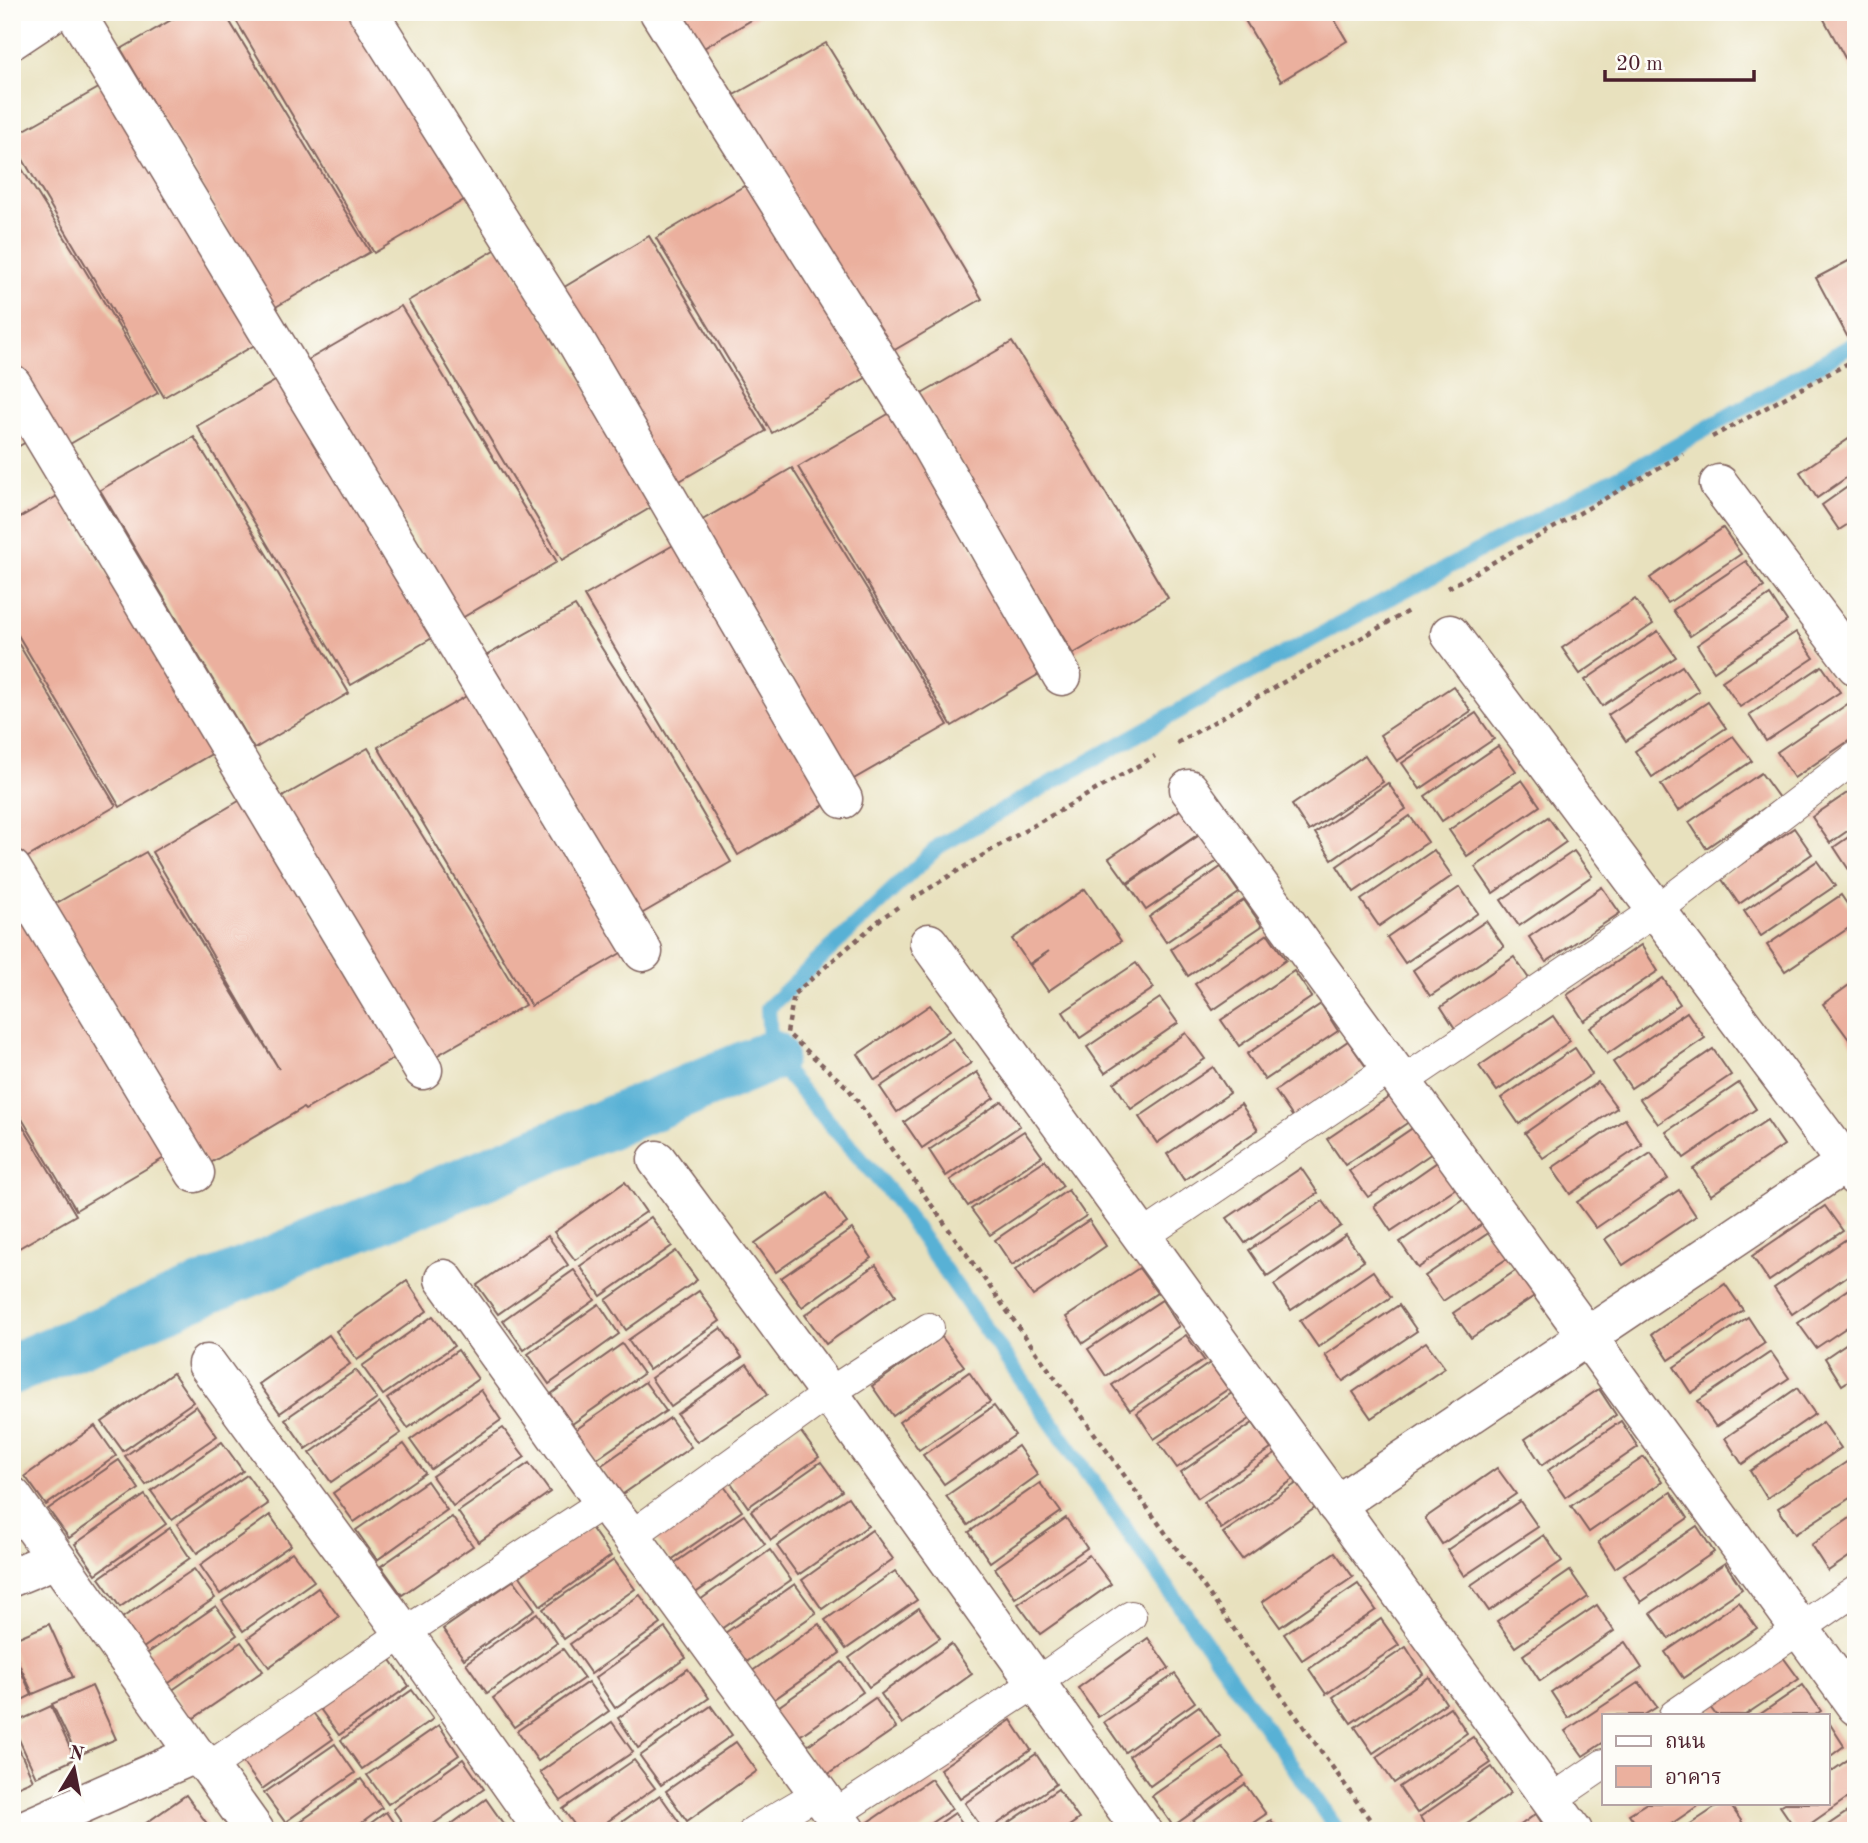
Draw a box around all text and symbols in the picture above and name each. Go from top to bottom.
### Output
scale bar [1605,38,1754,82]
text: 20 m [1616,54,1663,75]
legend [1602,1714,1829,1804]
text: ถนน [1665,1732,1706,1753]
north arrow [38,1734,108,1804]
text: N [68,1744,86,1765]
text: อาคาร [1665,1768,1722,1789]

